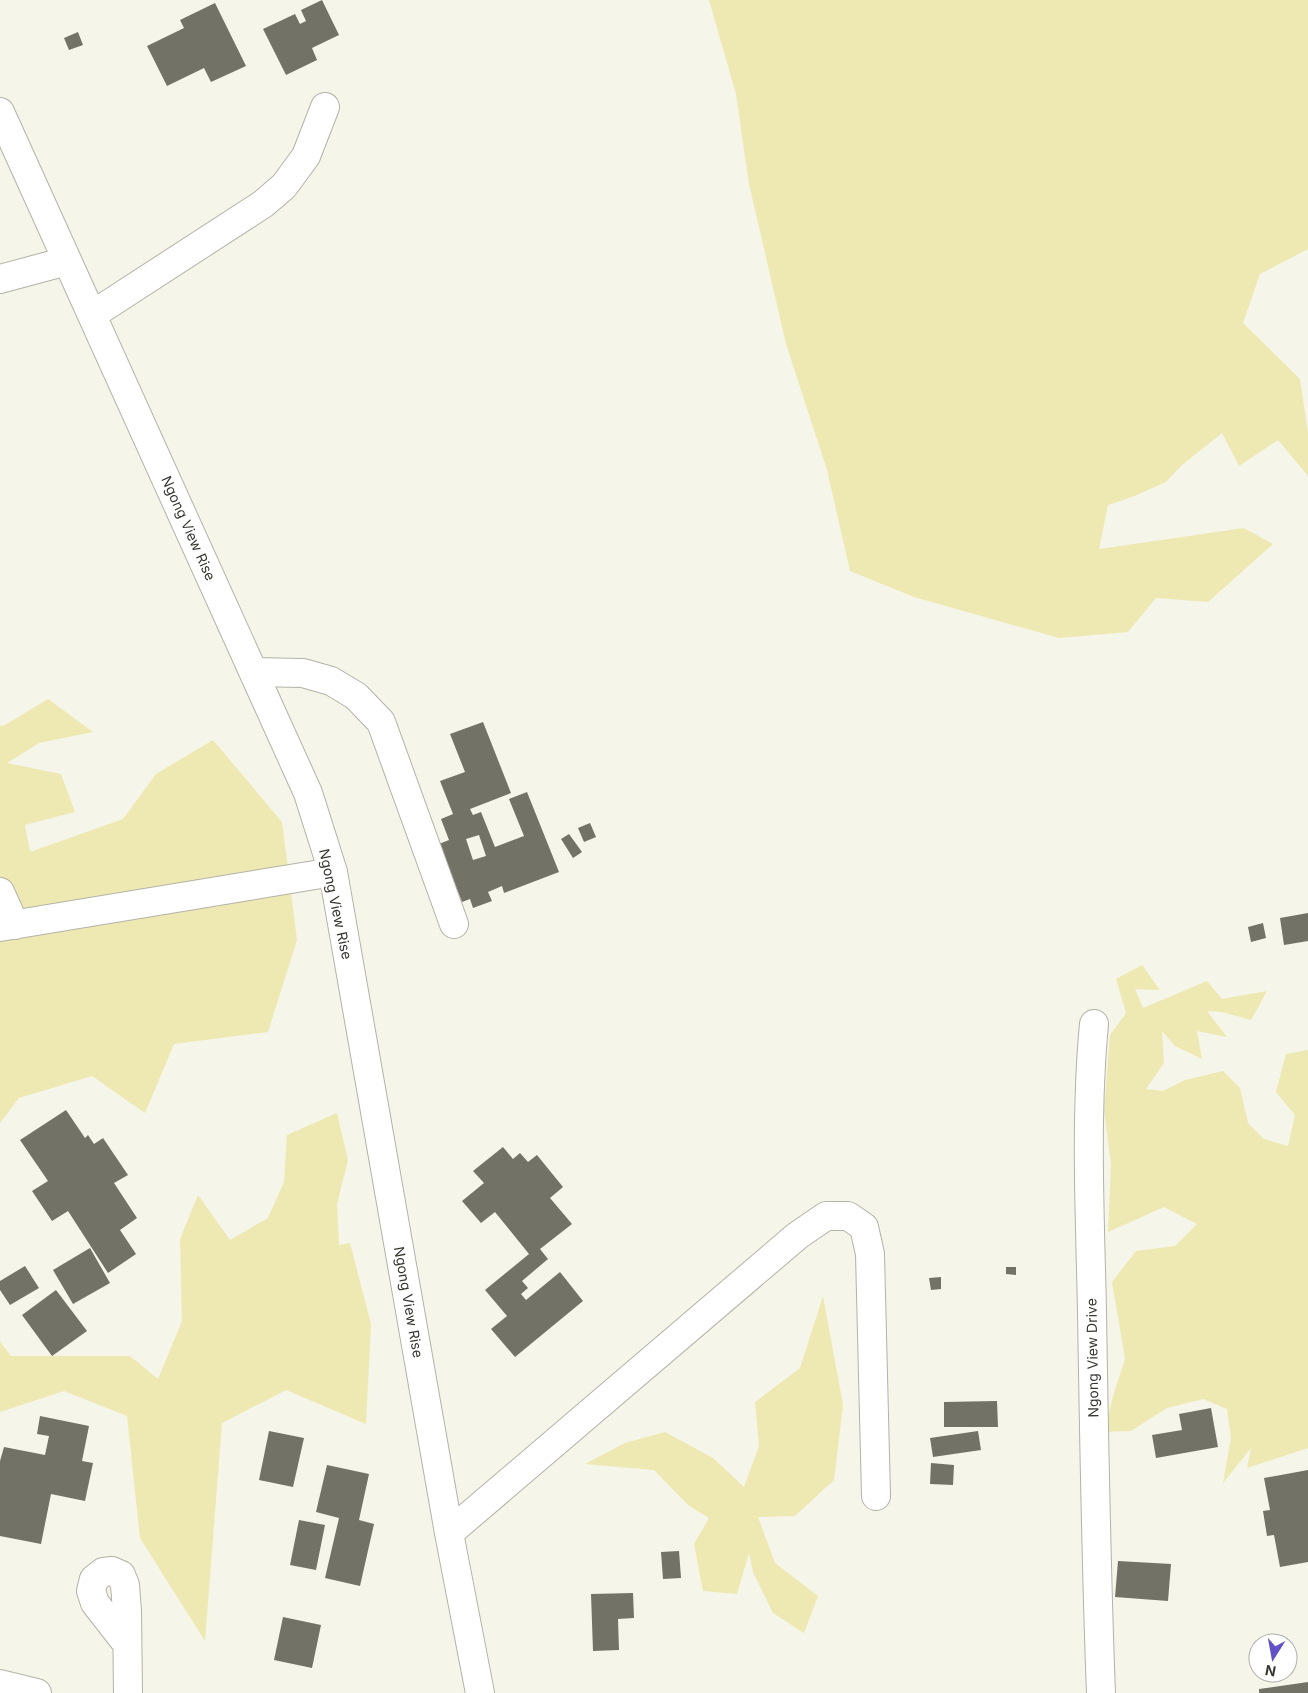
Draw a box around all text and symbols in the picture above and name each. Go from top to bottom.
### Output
street label: Ngong View Rise [158,473,220,583]
street label: Ngong View Rise [316,847,356,961]
street label: Ngong View Rise [391,1245,427,1359]
street label: Ngong View Drive [1082,1298,1102,1418]
north arrow [1248,1633,1298,1683]
text: N [1264,1662,1277,1681]

